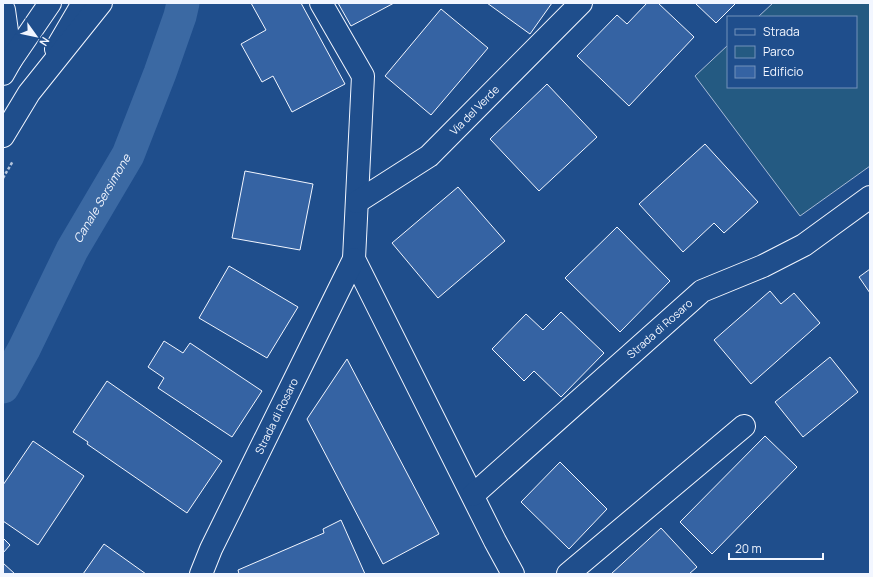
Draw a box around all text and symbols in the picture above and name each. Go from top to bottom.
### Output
north arrow [16,16,56,56]
legend [727,16,857,88]
text: Strada [763,23,800,40]
text: N [36,34,53,49]
text: Parco [763,43,794,60]
text: Edificio [763,63,803,80]
street label: Via del Verde [446,81,503,138]
water label: Canale Sersimone [69,150,135,246]
street label: Strada di Rosaro [623,295,696,362]
street label: Strada di Rosaro [251,375,301,456]
scale bar [729,535,823,561]
text: 20 m [735,540,762,557]

